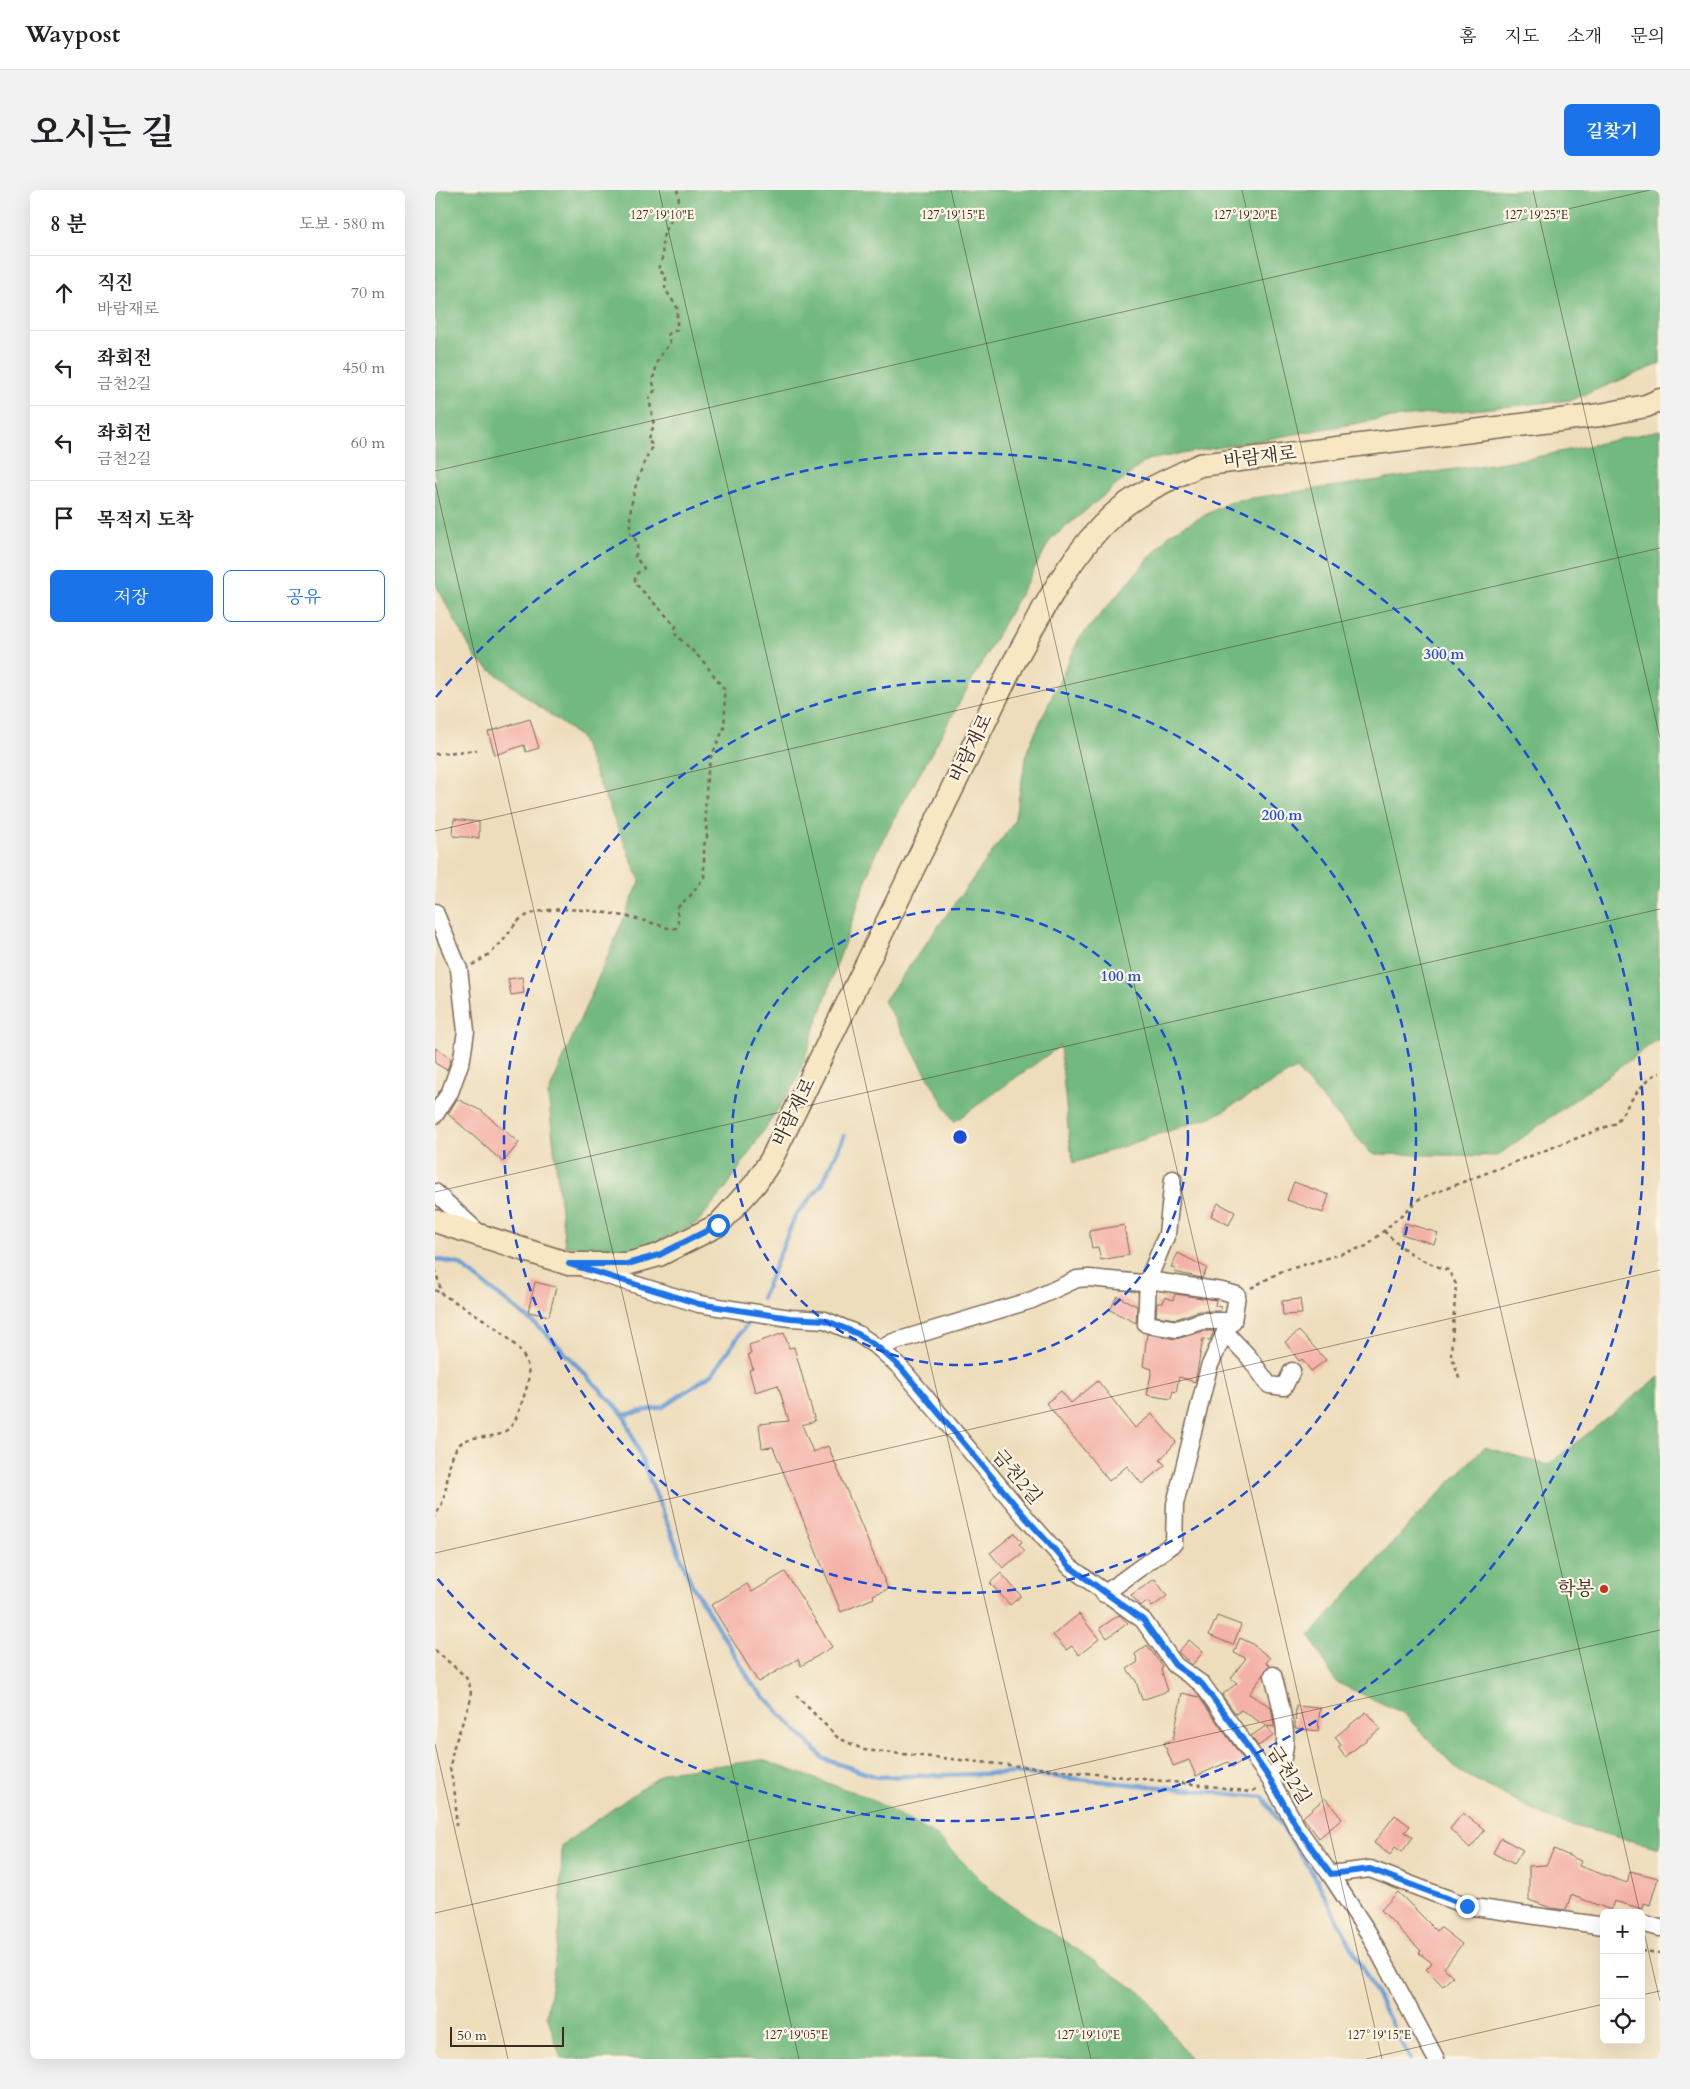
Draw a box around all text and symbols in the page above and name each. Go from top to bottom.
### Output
text: Waypost [25,18,120,51]
text: 홈 [1459,24,1477,49]
text: 지도 [1505,24,1539,49]
text: 소개 [1567,24,1602,49]
text: 문의 [1630,24,1665,49]
button: 길찾기 [1564,104,1660,156]
text: 오시는 길 [30,109,175,157]
text: 127°19'10"E [630,207,694,223]
text: 127°19'15"E [921,207,985,223]
text: 127°19'20"E [1213,207,1277,223]
text: 127°19'25"E [1504,207,1568,223]
text: 8 분 [50,210,87,239]
text: 도보 · 580 m [299,213,385,235]
text: 직진 [97,270,134,296]
icon: ahead [50,279,78,307]
text: 70 m [351,282,385,304]
text: 바람재로 [97,298,159,320]
text: 좌회전 [97,345,152,371]
icon: left [50,354,78,382]
text: 450 m [343,357,385,379]
text: 금천2길 [97,373,152,395]
text: 좌회전 [97,420,152,446]
icon: left [50,429,78,457]
text: 60 m [351,432,385,454]
street label: 바람재로 [1222,440,1298,474]
text: 금천2길 [97,448,152,470]
icon: arrive [50,504,78,532]
text: 목적지 도착 [97,507,194,533]
button: 저장 [50,570,213,622]
button: 공유 [223,570,385,622]
text: 300 m [1424,644,1465,664]
street label: 바람재로 [943,709,999,787]
text: 200 m [1262,805,1303,825]
text: 100 m [1101,966,1142,986]
street label: 바람재로 [766,1073,822,1151]
centre of rings [951,1128,969,1146]
route start [707,1214,730,1237]
street label: 금천2길 [986,1444,1048,1510]
place label: 학봉 [1557,1576,1594,1602]
marker: 학봉 [1598,1583,1610,1595]
street label: 금천2길 [1261,1741,1317,1809]
route end [1456,1895,1479,1918]
map controls [1600,1909,1645,2044]
button: + [1600,1909,1645,1954]
button: − [1600,1954,1645,1999]
button: locate [1600,1999,1645,2044]
scale bar [450,2024,564,2047]
text: 50 m [457,2026,487,2045]
text: 127°19'05"E [764,2027,828,2043]
text: 127°19'10"E [1056,2027,1120,2043]
text: 127°19'15"E [1347,2027,1411,2043]

